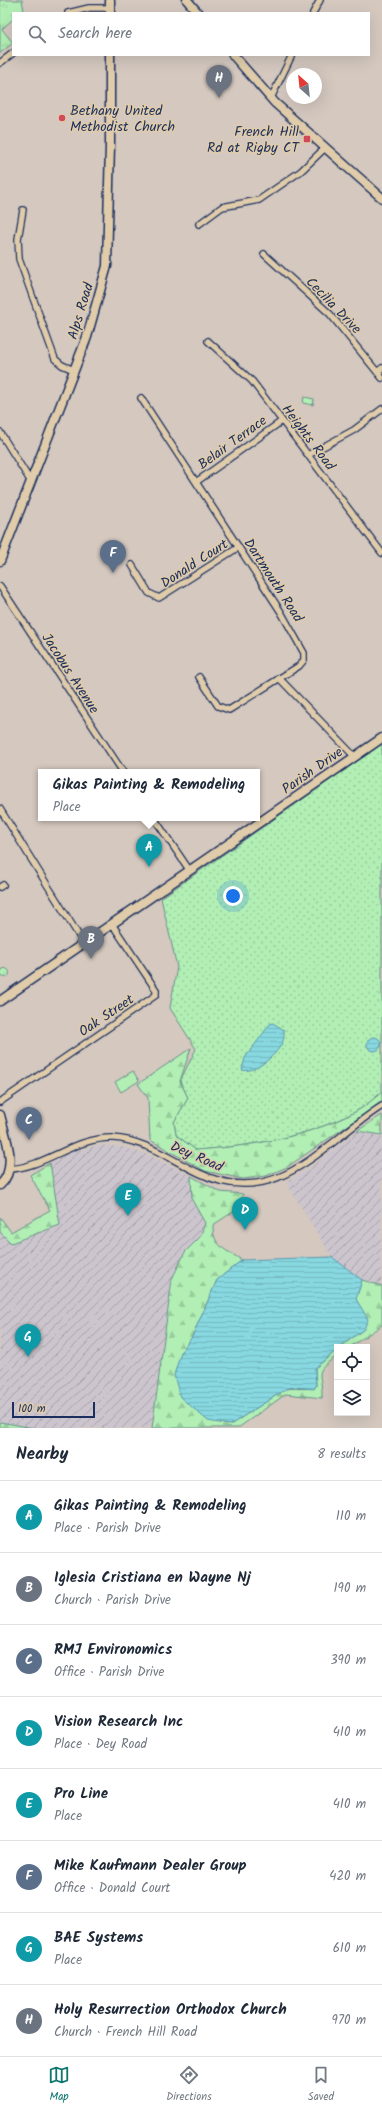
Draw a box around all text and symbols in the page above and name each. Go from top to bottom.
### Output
search box [12,12,370,56]
text: Search here [58,22,132,46]
icon: search [26,23,48,45]
pin: H [206,65,232,98]
north arrow [286,68,322,104]
place label: Bethany United Methodist Church [70,100,175,138]
marker: Bethany United Methodist Church [57,113,67,123]
place label: French Hill Rd at Rigby CT [207,121,300,159]
marker: French Hill Rd at Rigby CT [302,134,312,144]
street label: Cecilia Drive [300,272,367,340]
street label: Alps Road [62,279,100,342]
street label: Heights Road [276,400,341,476]
street label: Belair Terrace [193,410,272,475]
street label: Donald Court [156,533,233,594]
street label: Dartmouth Road [238,534,309,628]
pin: F [100,540,126,573]
street label: Jacobus Avenue [36,629,105,719]
street label: Parish Drive [277,741,348,800]
popup [38,769,260,821]
text: Gikas Painting & Remodeling [53,773,245,797]
text: Place [53,797,81,818]
pin: A [136,834,162,867]
your location [223,886,243,906]
pin: B [78,926,104,959]
street label: Oak Street [74,989,139,1043]
pin: C [16,1107,42,1140]
street label: Dey Road [167,1136,227,1179]
pin: E [115,1183,141,1216]
pin: D [232,1197,258,1230]
pin: G [15,1324,41,1357]
map controls [334,1344,370,1416]
button: locate [334,1344,370,1380]
button: layers [334,1380,370,1416]
scale bar [12,1400,95,1419]
text: 100 m [18,1400,46,1418]
text: Nearby [16,1441,68,1468]
text: 8 results [317,1444,366,1465]
text: Gikas Painting & Remodeling [54,1494,247,1518]
text: A [25,1506,33,1527]
text: 110 m [336,1506,366,1527]
text: Place · Parish Drive [54,1518,161,1539]
text: Iglesia Cristiana en Wayne Nj [54,1566,251,1590]
text: B [25,1578,33,1599]
text: 190 m [334,1578,366,1599]
text: Church · Parish Drive [54,1590,171,1611]
text: RMJ Environomics [54,1638,172,1662]
text: C [25,1650,33,1671]
text: 390 m [330,1650,366,1671]
text: Office · Parish Drive [54,1662,164,1683]
text: Vision Research Inc [54,1710,183,1734]
text: D [25,1722,33,1743]
text: 410 m [333,1722,366,1743]
text: Place · Dey Road [54,1734,147,1755]
text: Pro Line [54,1782,108,1806]
text: E [25,1794,33,1815]
text: 410 m [333,1794,366,1815]
text: Place [54,1806,82,1827]
text: Mike Kaufmann Dealer Group [54,1854,247,1878]
text: F [25,1866,33,1887]
text: 420 m [329,1866,366,1887]
text: Office · Donald Court [54,1878,170,1899]
text: BAE Systems [54,1926,143,1950]
text: G [25,1938,33,1959]
text: 610 m [333,1938,366,1959]
text: Place [54,1950,82,1971]
text: Holy Resurrection Orthodox Church [54,1998,287,2022]
text: H [25,2010,33,2031]
text: 970 m [332,2010,366,2031]
text: Church · French Hill Road [54,2022,197,2043]
tab: Map [48,2064,70,2106]
tab: Directions [166,2064,212,2106]
tab: Saved [308,2064,334,2106]

